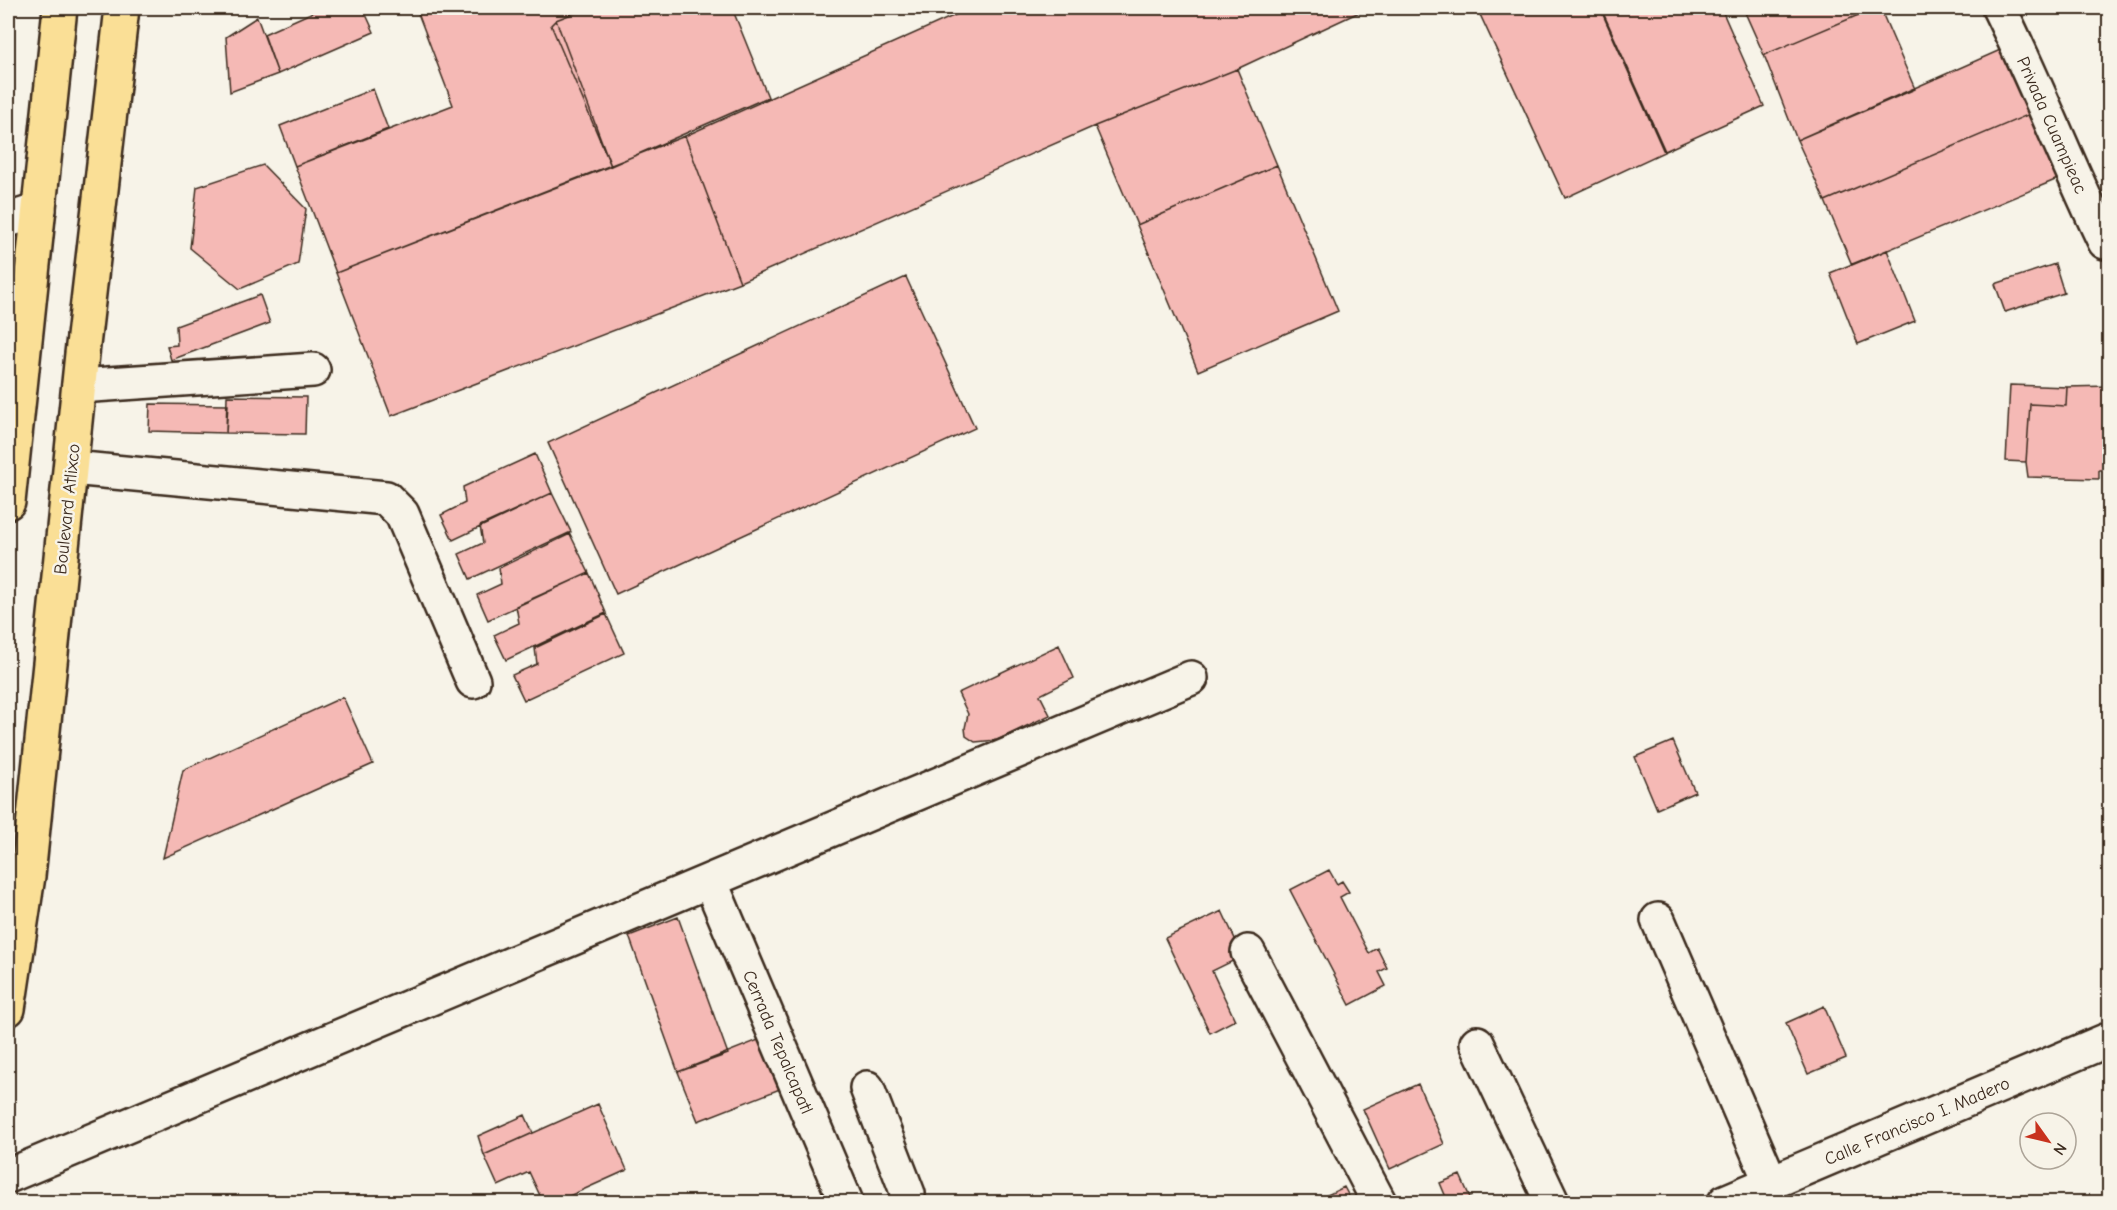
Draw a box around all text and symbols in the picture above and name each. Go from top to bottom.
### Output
street label: Privada Cuampieac [2012,53,2091,197]
street label: Boulevard Atlixco [50,443,85,576]
street label: Cerrada Tepalcapatl [738,967,817,1117]
street label: Calle Francisco I. Madero [1821,1073,2013,1170]
north arrow [2018,1111,2078,1171]
text: N [2049,1139,2070,1158]

